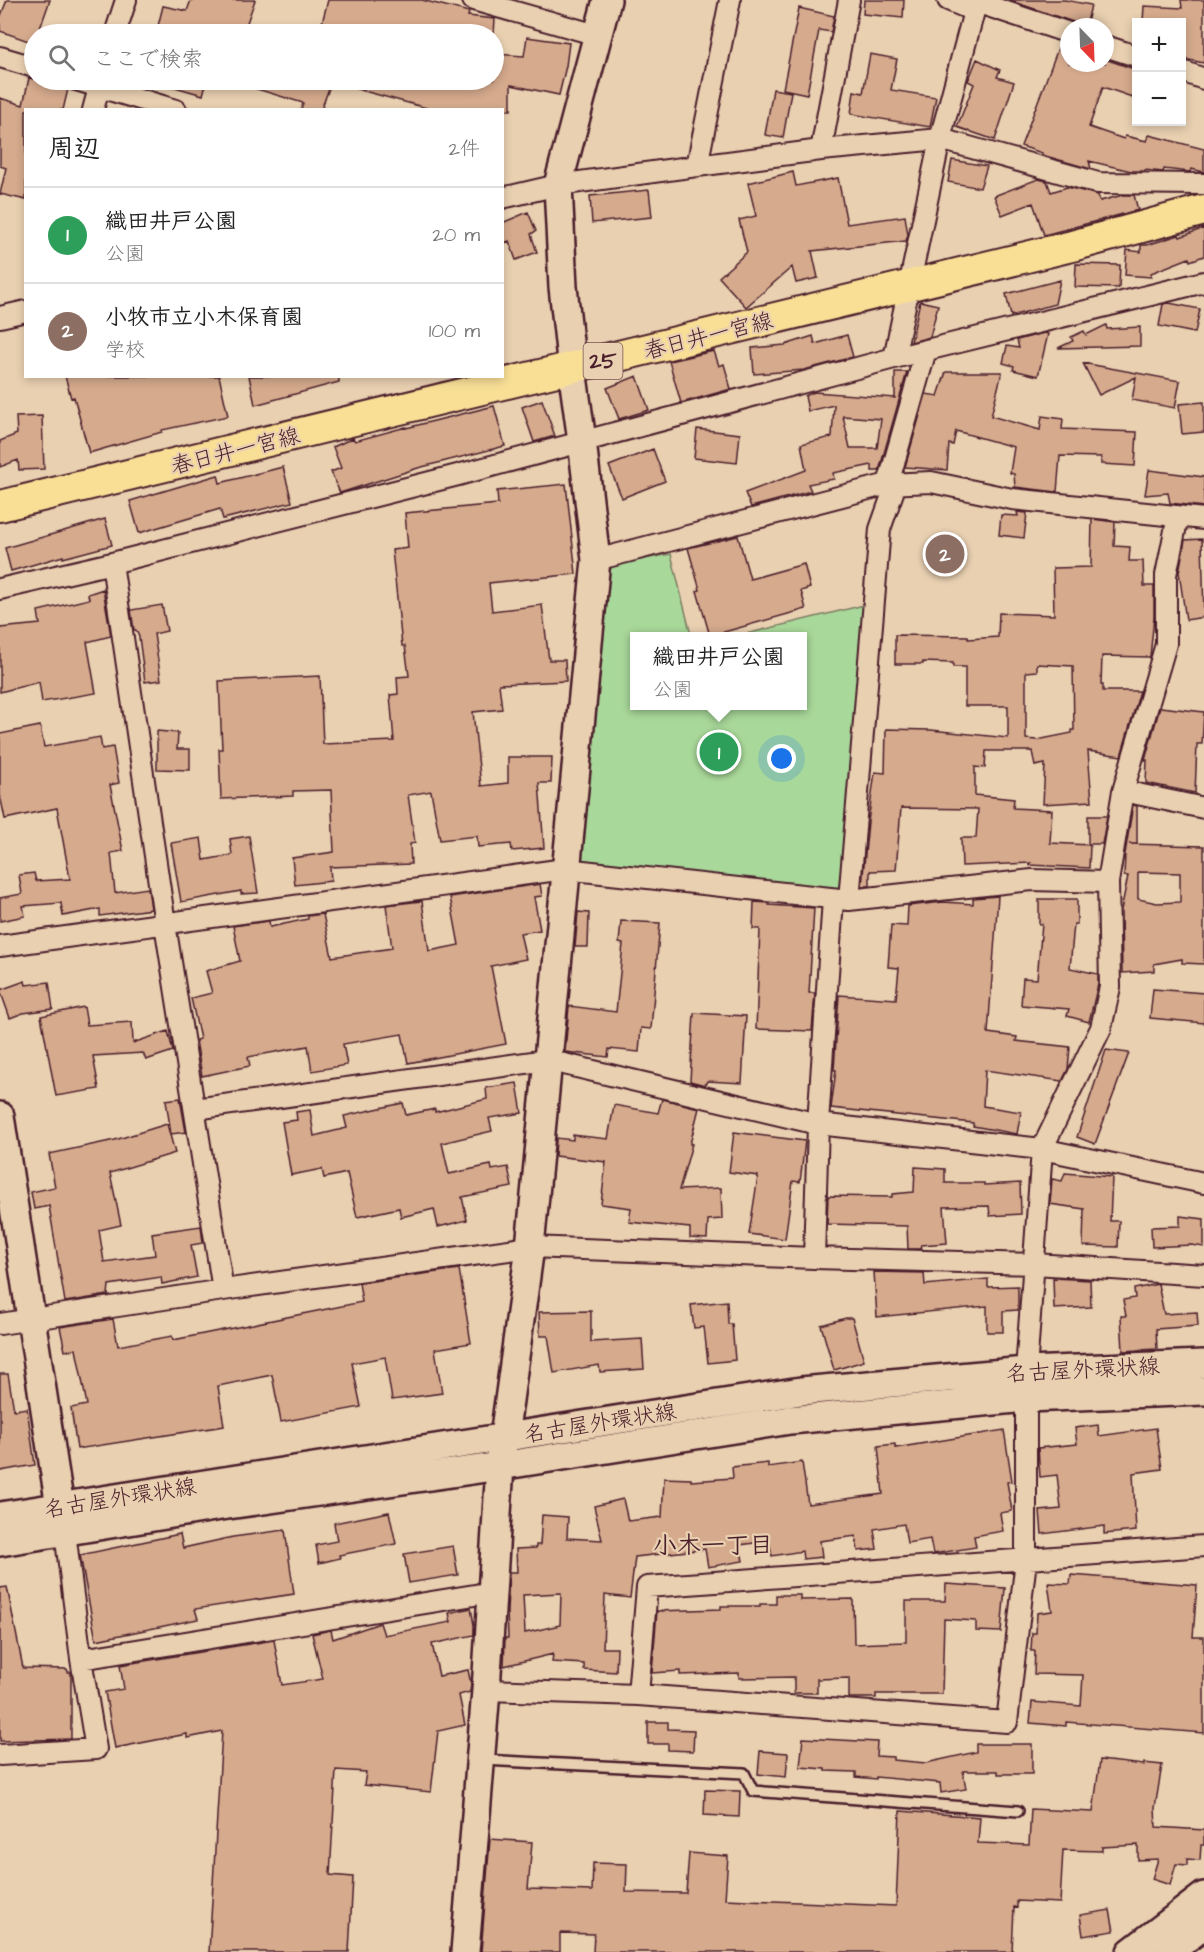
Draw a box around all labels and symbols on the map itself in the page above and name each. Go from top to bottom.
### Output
north arrow [1060,18,1114,72]
street label: 春日井一宮線 [641,305,776,367]
road number: 25 [584,343,622,379]
street label: 春日井一宮線 [168,420,303,482]
pin: 2 [926,532,964,576]
pin: 1 [700,730,738,774]
your location [767,744,796,773]
street label: 名古屋外環状線 [1005,1351,1161,1390]
street label: 名古屋外環状線 [522,1396,679,1451]
street label: 名古屋外環状線 [42,1471,199,1526]
district label: 小木一丁目 [653,1529,773,1563]

